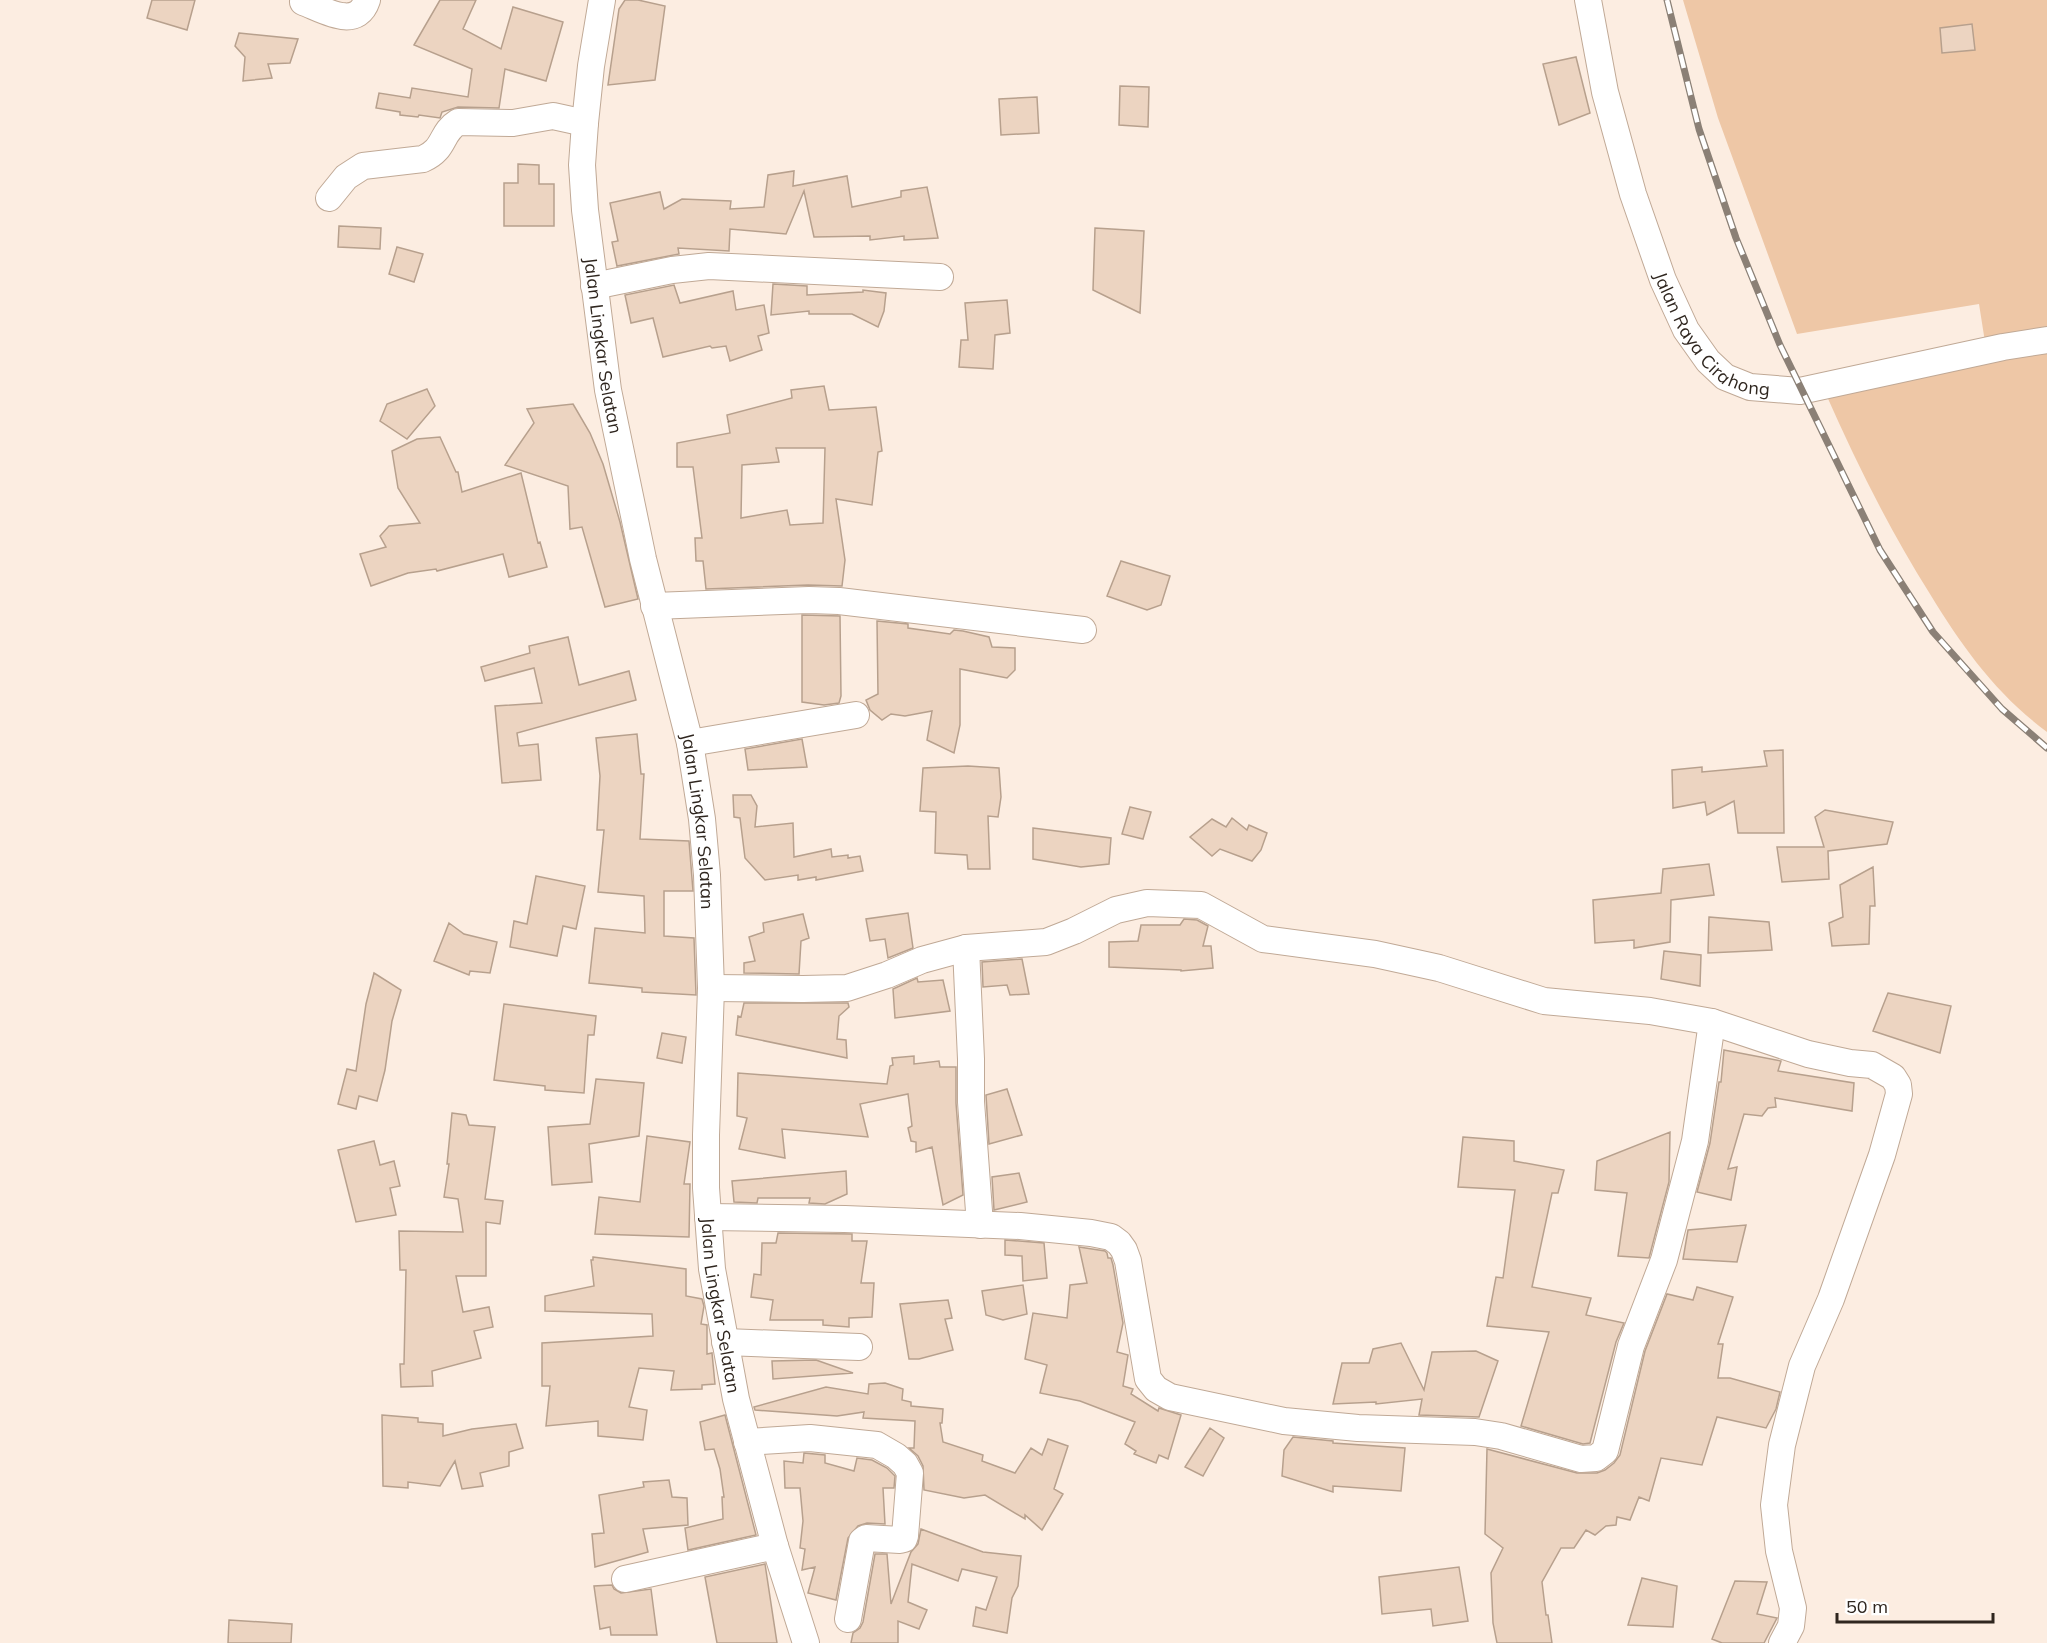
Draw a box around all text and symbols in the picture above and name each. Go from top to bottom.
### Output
street label: Jalan Lingkar Selatan [580,256,628,435]
street label: Jalan Raya Cirahong [1649,269,1771,400]
street label: Jalan Lingkar Selatan [676,730,720,910]
street label: Jalan Lingkar Selatan [697,1217,746,1395]
scale bar [1837,1586,1993,1624]
text: 50 m [1846,1595,1888,1618]

